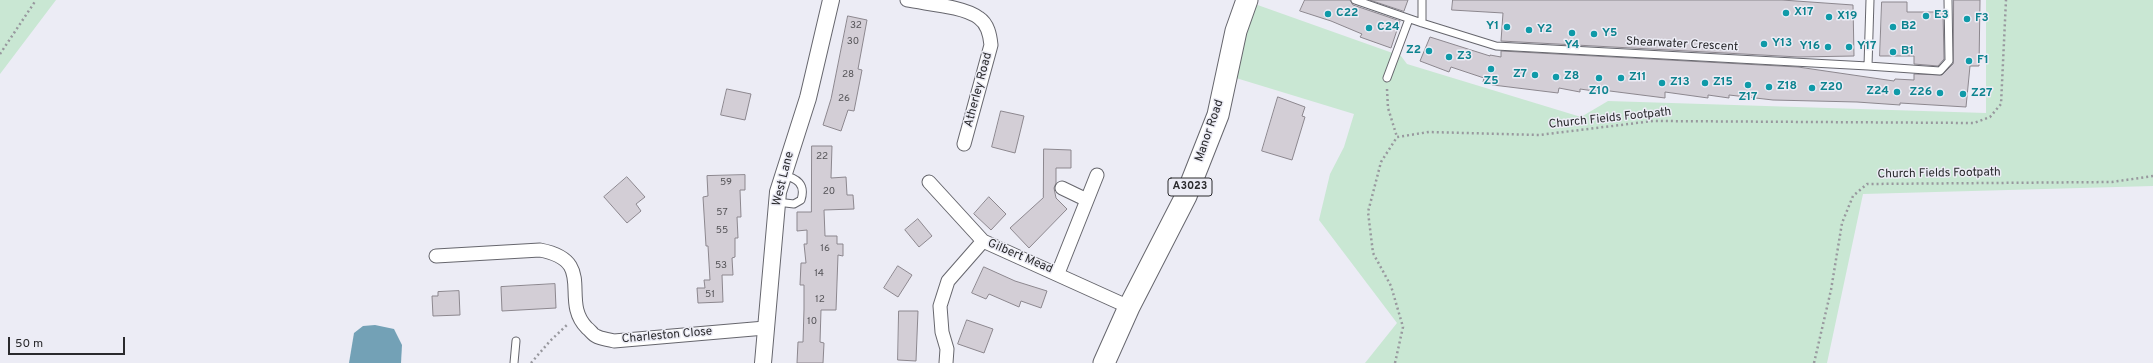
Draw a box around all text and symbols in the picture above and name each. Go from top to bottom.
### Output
place label: X17 [1794,6,1813,20]
place label: C22 [1336,7,1358,21]
marker: X17 [1781,8,1791,18]
marker: C22 [1323,9,1333,19]
place label: E3 [1934,9,1949,23]
place label: X19 [1837,10,1857,24]
marker: E3 [1921,11,1931,21]
marker: X19 [1824,12,1834,22]
place label: F3 [1975,12,1989,26]
marker: F3 [1962,14,1972,24]
house number: 32 [850,20,862,32]
place label: Y1 [1486,20,1499,34]
place label: B2 [1901,20,1916,34]
place label: C24 [1377,21,1400,35]
marker: Y1 [1502,22,1512,32]
marker: B2 [1888,22,1898,32]
marker: C24 [1364,23,1374,33]
place label: Y2 [1537,23,1552,37]
marker: Y2 [1524,25,1534,35]
place label: Y5 [1602,27,1617,41]
marker: Y4 [1567,28,1577,38]
marker: Y5 [1589,29,1599,39]
street label: Shearwater Crescent [1625,35,1739,55]
house number: 30 [847,36,859,48]
place label: Y13 [1772,37,1792,51]
place label: Y4 [1565,39,1579,53]
marker: Y13 [1759,39,1769,49]
place label: Y16 [1800,40,1820,54]
place label: Y17 [1857,40,1876,54]
marker: Y16 [1823,42,1833,52]
marker: Y17 [1844,42,1854,52]
place label: Z2 [1406,44,1421,58]
place label: B1 [1901,45,1914,59]
marker: Z2 [1424,46,1434,56]
marker: B1 [1888,47,1898,57]
place label: Z3 [1457,50,1472,64]
street label: Atherley Road [962,51,996,129]
marker: Z3 [1444,52,1454,62]
place label: F1 [1977,54,1989,68]
marker: F1 [1964,56,1974,66]
marker: Z5 [1486,64,1496,74]
place label: Z7 [1513,68,1527,82]
house number: 28 [842,69,854,81]
marker: Z7 [1530,70,1540,80]
place label: Z8 [1564,70,1579,84]
place label: Z11 [1629,71,1646,85]
marker: Z8 [1551,72,1561,82]
marker: Z10 [1594,73,1604,83]
marker: Z11 [1616,73,1626,83]
place label: Z5 [1484,75,1498,89]
place label: Z13 [1670,76,1690,90]
place label: Z15 [1713,76,1733,90]
marker: Z13 [1657,78,1667,88]
marker: Z15 [1700,78,1710,88]
marker: Z17 [1743,80,1753,90]
place label: Z18 [1777,80,1797,94]
place label: Z20 [1820,81,1843,95]
marker: Z18 [1764,82,1774,92]
marker: Z20 [1807,83,1817,93]
place label: Z10 [1589,85,1609,99]
place label: Z24 [1866,85,1889,99]
place label: Z26 [1910,86,1932,100]
marker: Z24 [1892,87,1902,97]
place label: Z27 [1971,87,1992,101]
marker: Z26 [1935,88,1945,98]
marker: Z27 [1958,89,1968,99]
place label: Z17 [1739,91,1757,105]
house number: 26 [838,93,850,105]
street label: Manor Road [1193,98,1227,164]
street label: Church Fields Footpath [1548,105,1672,133]
street label: West Lane [770,150,798,208]
house number: 22 [816,151,828,163]
street label: Church Fields Footpath [1877,166,2001,182]
house number: 59 [720,177,732,189]
road number: A3023 [1168,178,1212,196]
house number: 20 [823,186,835,198]
house number: 57 [716,207,728,219]
house number: 55 [716,225,728,237]
street label: Gilbert Mead [985,237,1055,277]
house number: 16 [820,243,830,255]
house number: 53 [715,260,727,272]
house number: 14 [814,268,824,280]
house number: 51 [705,289,715,301]
house number: 12 [815,294,825,306]
house number: 10 [807,316,817,328]
street label: Charleston Close [621,325,713,347]
scale bar [10,329,127,355]
text: 50 m [15,336,43,352]

